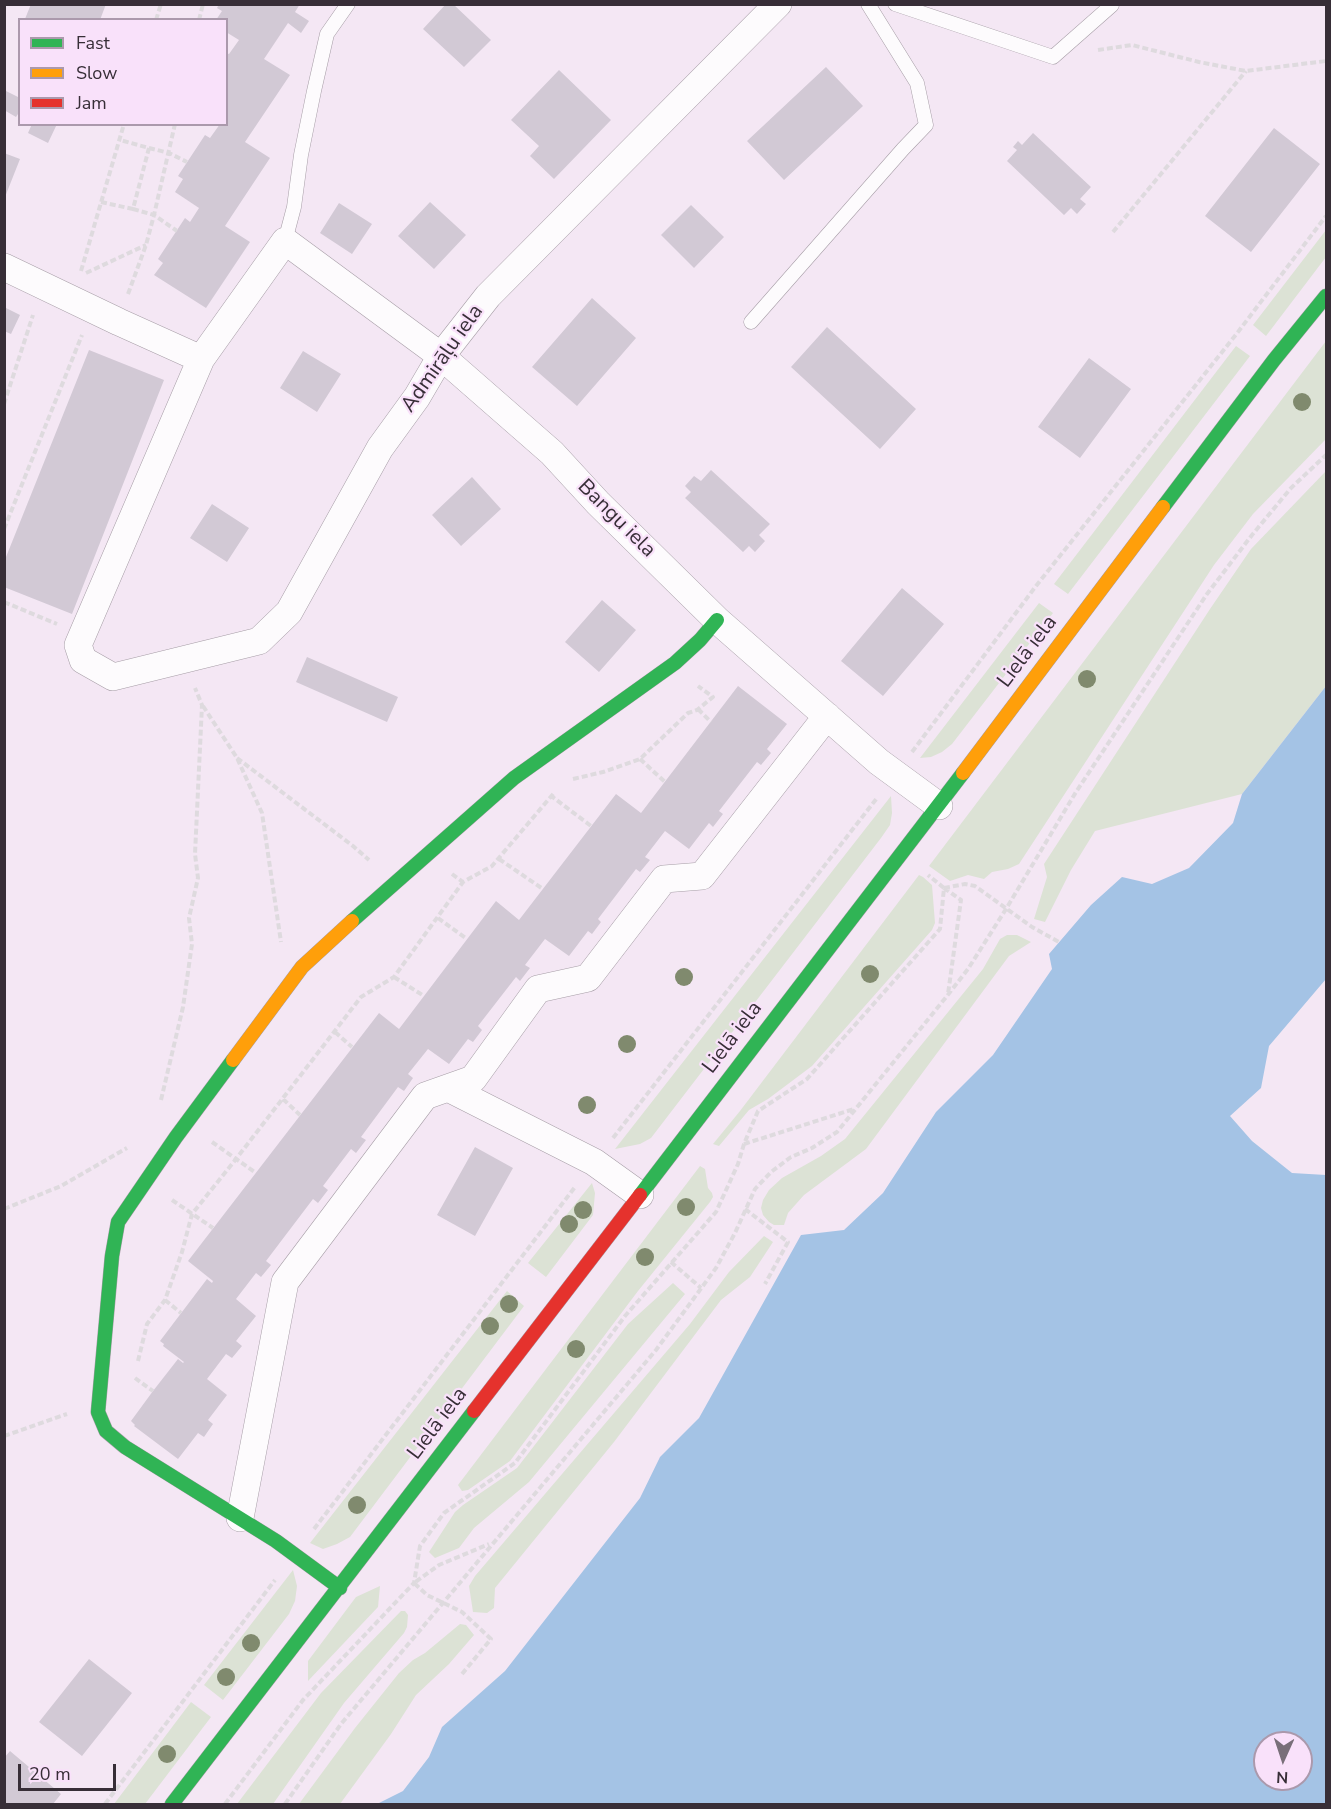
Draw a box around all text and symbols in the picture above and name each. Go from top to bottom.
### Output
legend [18,18,228,126]
text: Fast [76,31,110,55]
text: Slow [76,61,117,85]
text: Jam [76,91,107,115]
street label: Admirāļu iela [397,300,489,418]
street label: Bangu iela [572,475,660,563]
street label: Lielā iela [993,611,1063,693]
street label: Lielā iela [698,997,768,1079]
street label: Lielā iela [403,1383,473,1465]
north arrow [1253,1731,1313,1791]
scale bar [21,1752,118,1790]
text: 20 m [29,1762,71,1786]
text: N [1276,1766,1289,1788]

